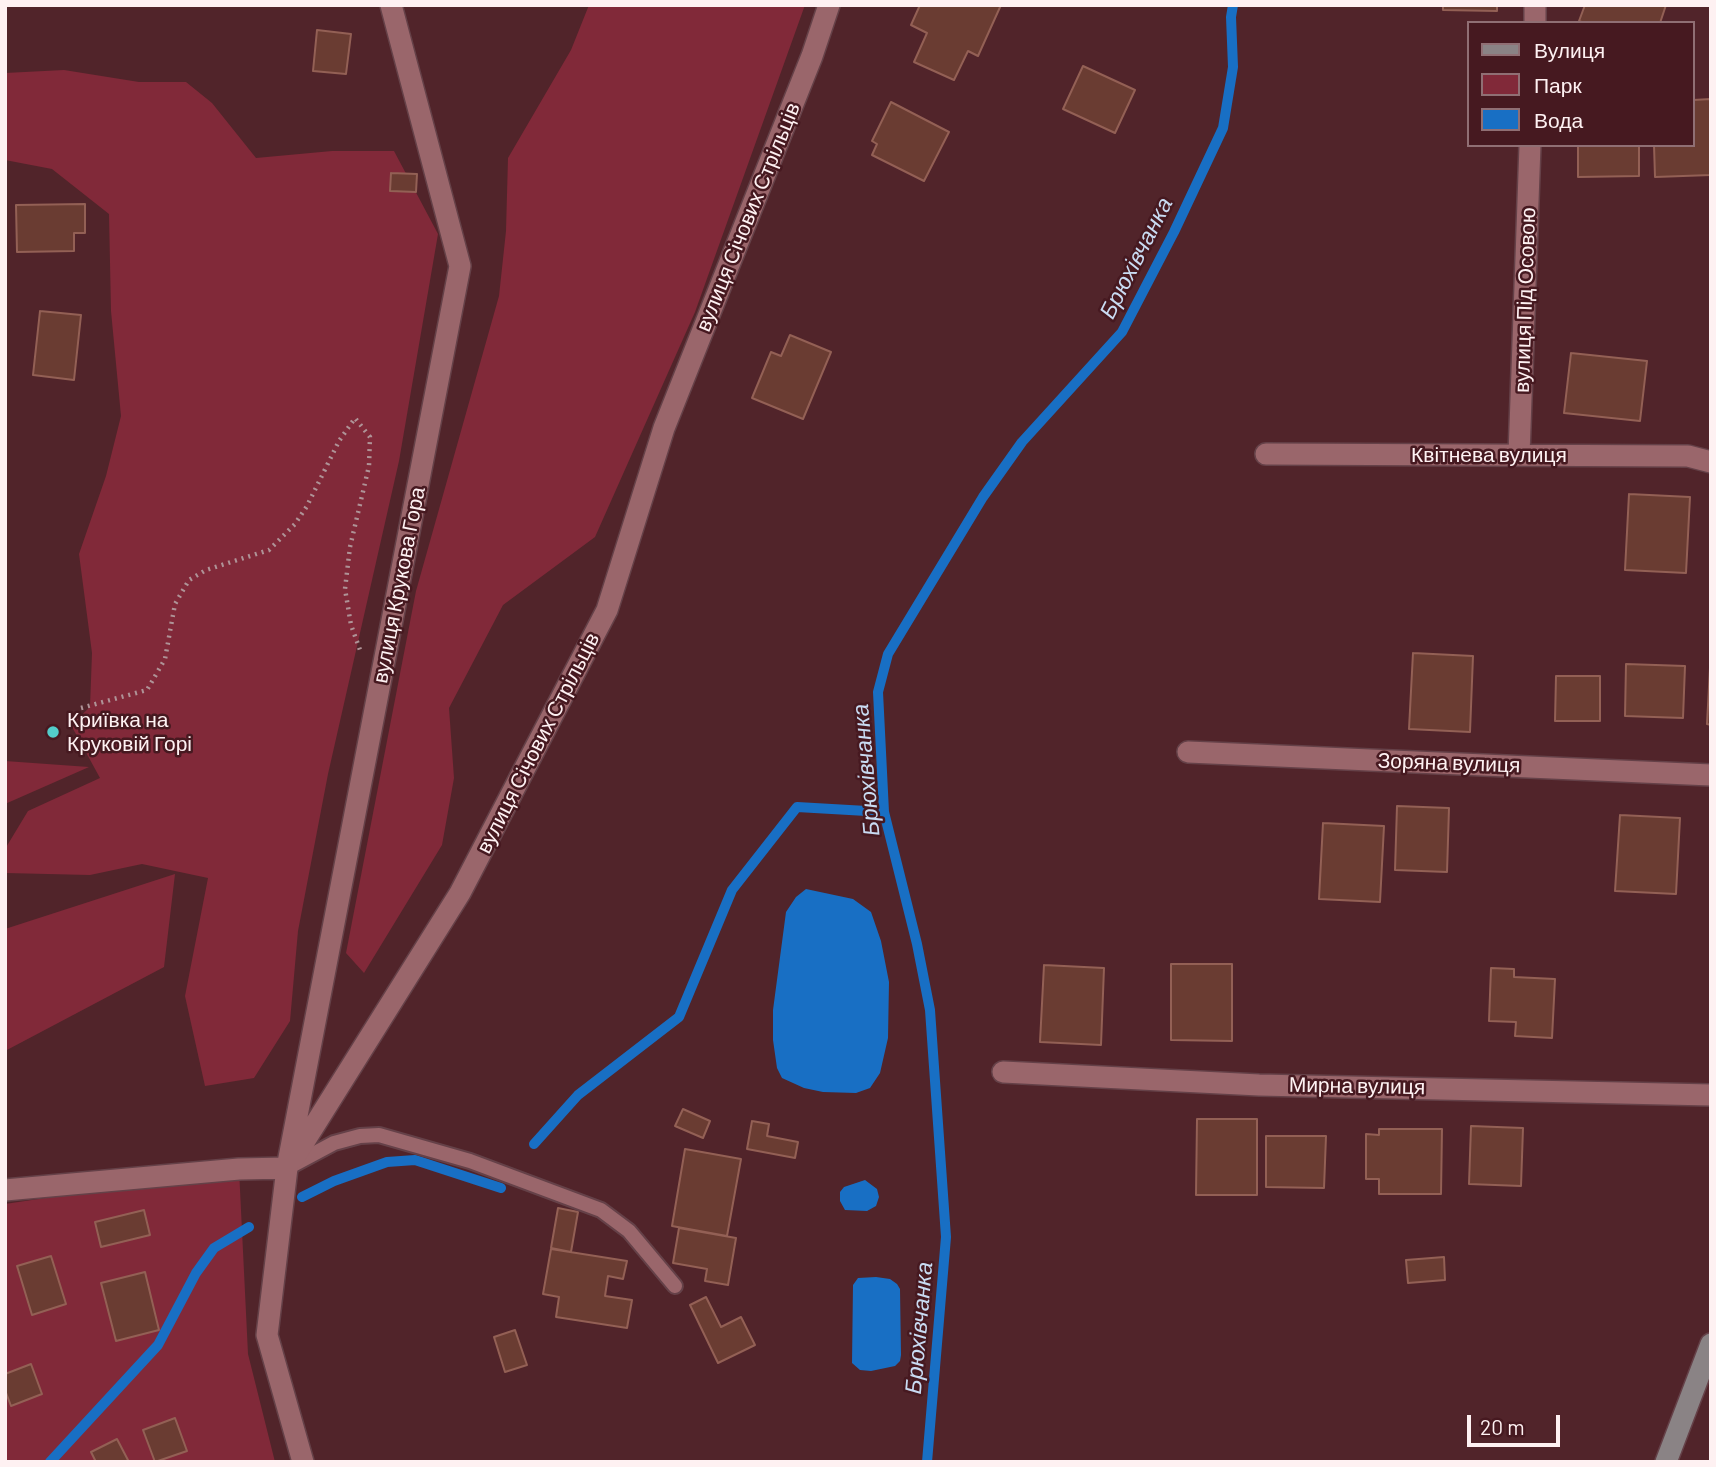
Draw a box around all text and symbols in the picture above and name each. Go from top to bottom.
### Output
legend [1468,21,1695,147]
text: Вулиця [1534,37,1605,62]
text: Парк [1534,72,1582,97]
street label: вулиця Січових Стрільців [691,99,805,335]
text: Вода [1534,107,1583,132]
water label: Брюхівчанка [1094,193,1178,323]
street label: вулиця Під Осовою [1509,207,1541,393]
street label: Квітнева вулиця [1411,442,1567,468]
street label: вулиця Крукова Гора [368,485,430,685]
street label: вулиця Січових Стрільців [471,628,605,858]
water label: Брюхівчанка [846,703,886,837]
place label: Криївка на Круковій Горі [67,707,192,757]
marker: Криївка на Круковій Горі [45,724,61,740]
street label: Зоряна вулиця [1377,748,1521,778]
street label: Мирна вулиця [1289,1072,1425,1100]
water label: Брюхівчанка [899,1261,939,1395]
scale bar [1471,1400,1564,1444]
text: 20 m [1480,1414,1525,1439]

